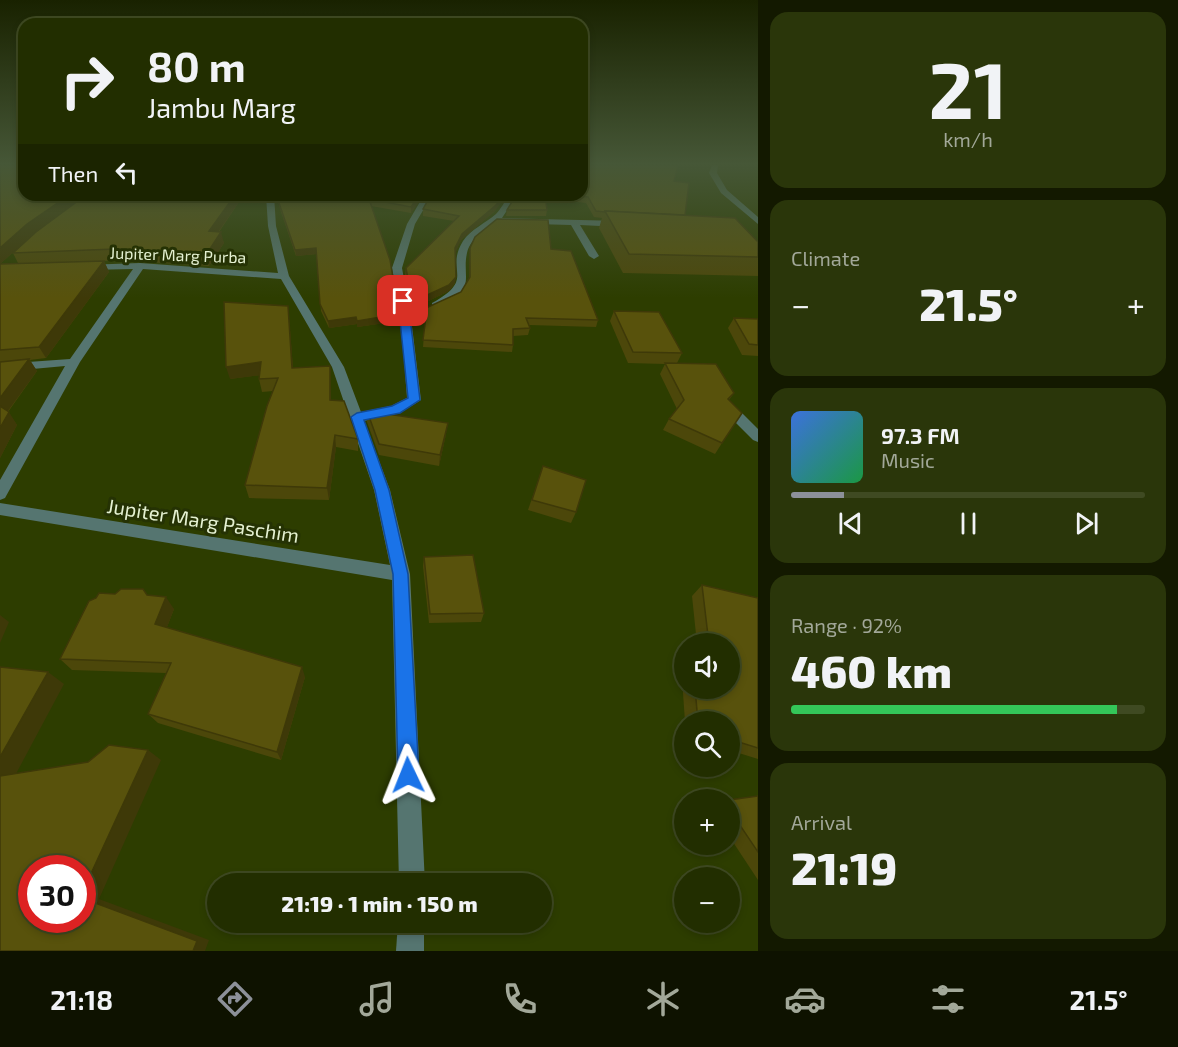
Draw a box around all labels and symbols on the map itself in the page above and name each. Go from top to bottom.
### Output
street label: Jupiter Marg Purba [109,243,247,266]
pin [377,275,428,326]
street label: Jupiter Marg Paschim [105,493,301,547]
position arrow [376,743,440,807]
speed limit sign: 30 [18,855,96,933]

